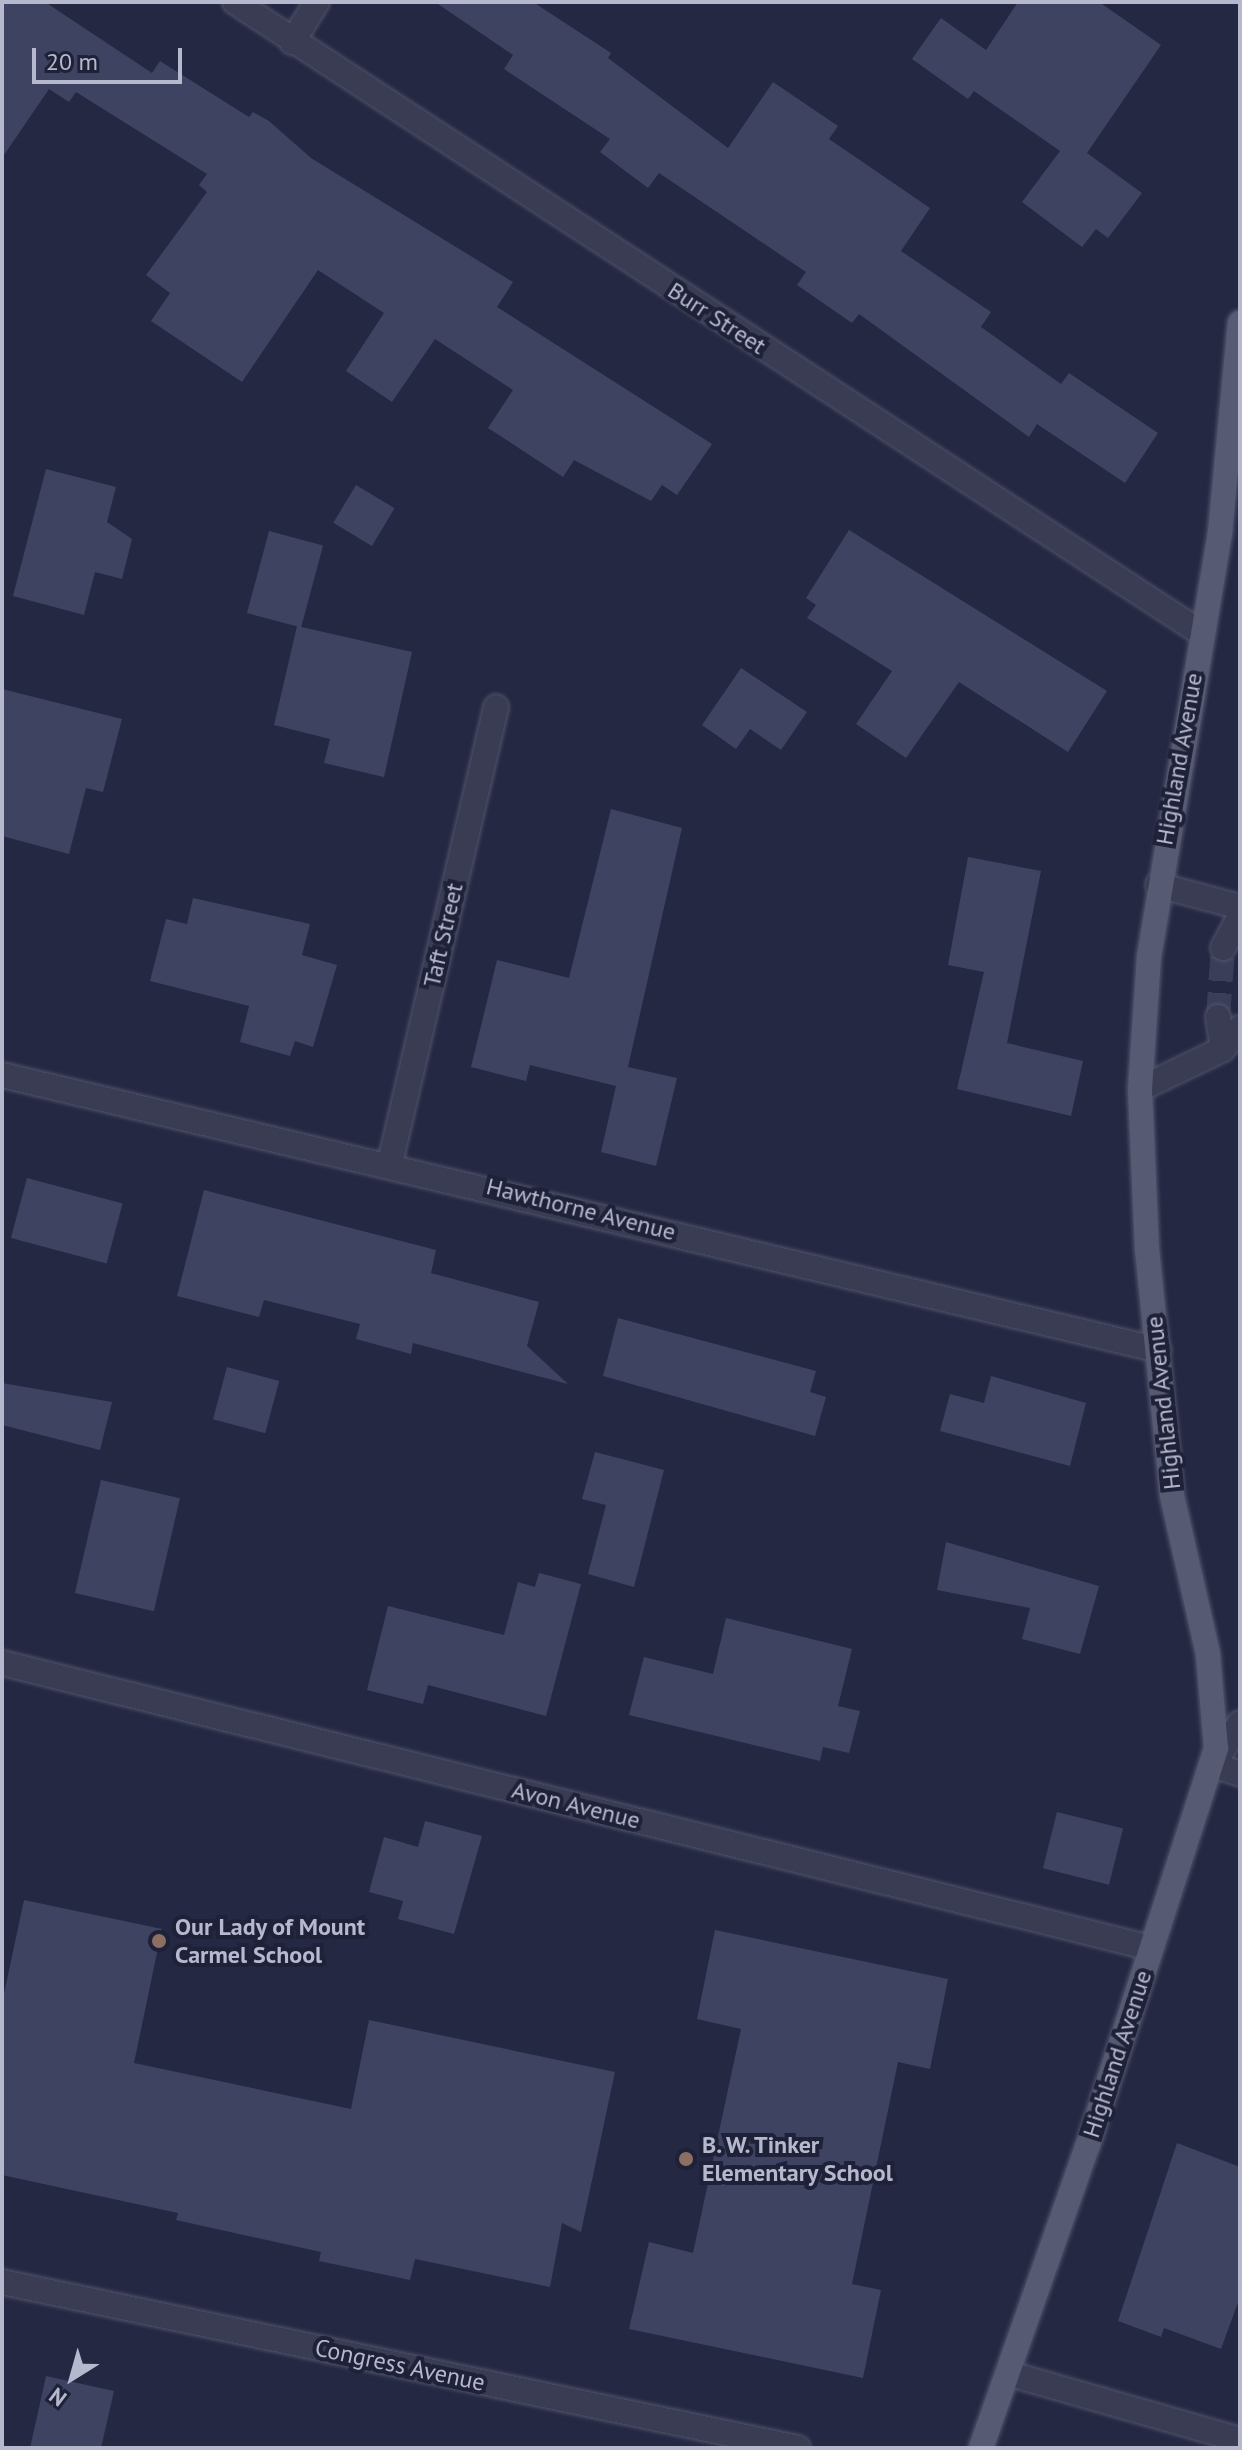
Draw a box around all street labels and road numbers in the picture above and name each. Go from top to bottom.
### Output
street label: Burr Street [663,276,771,360]
street label: Highland Avenue [1150,670,1208,848]
street label: Taft Street [417,880,469,990]
street label: Hawthorne Avenue [483,1171,679,1247]
street label: Highland Avenue [1140,1315,1186,1491]
street label: Avon Avenue [509,1775,643,1835]
street label: Highland Avenue [1076,1966,1158,2142]
street label: Congress Avenue [312,2333,488,2397]

